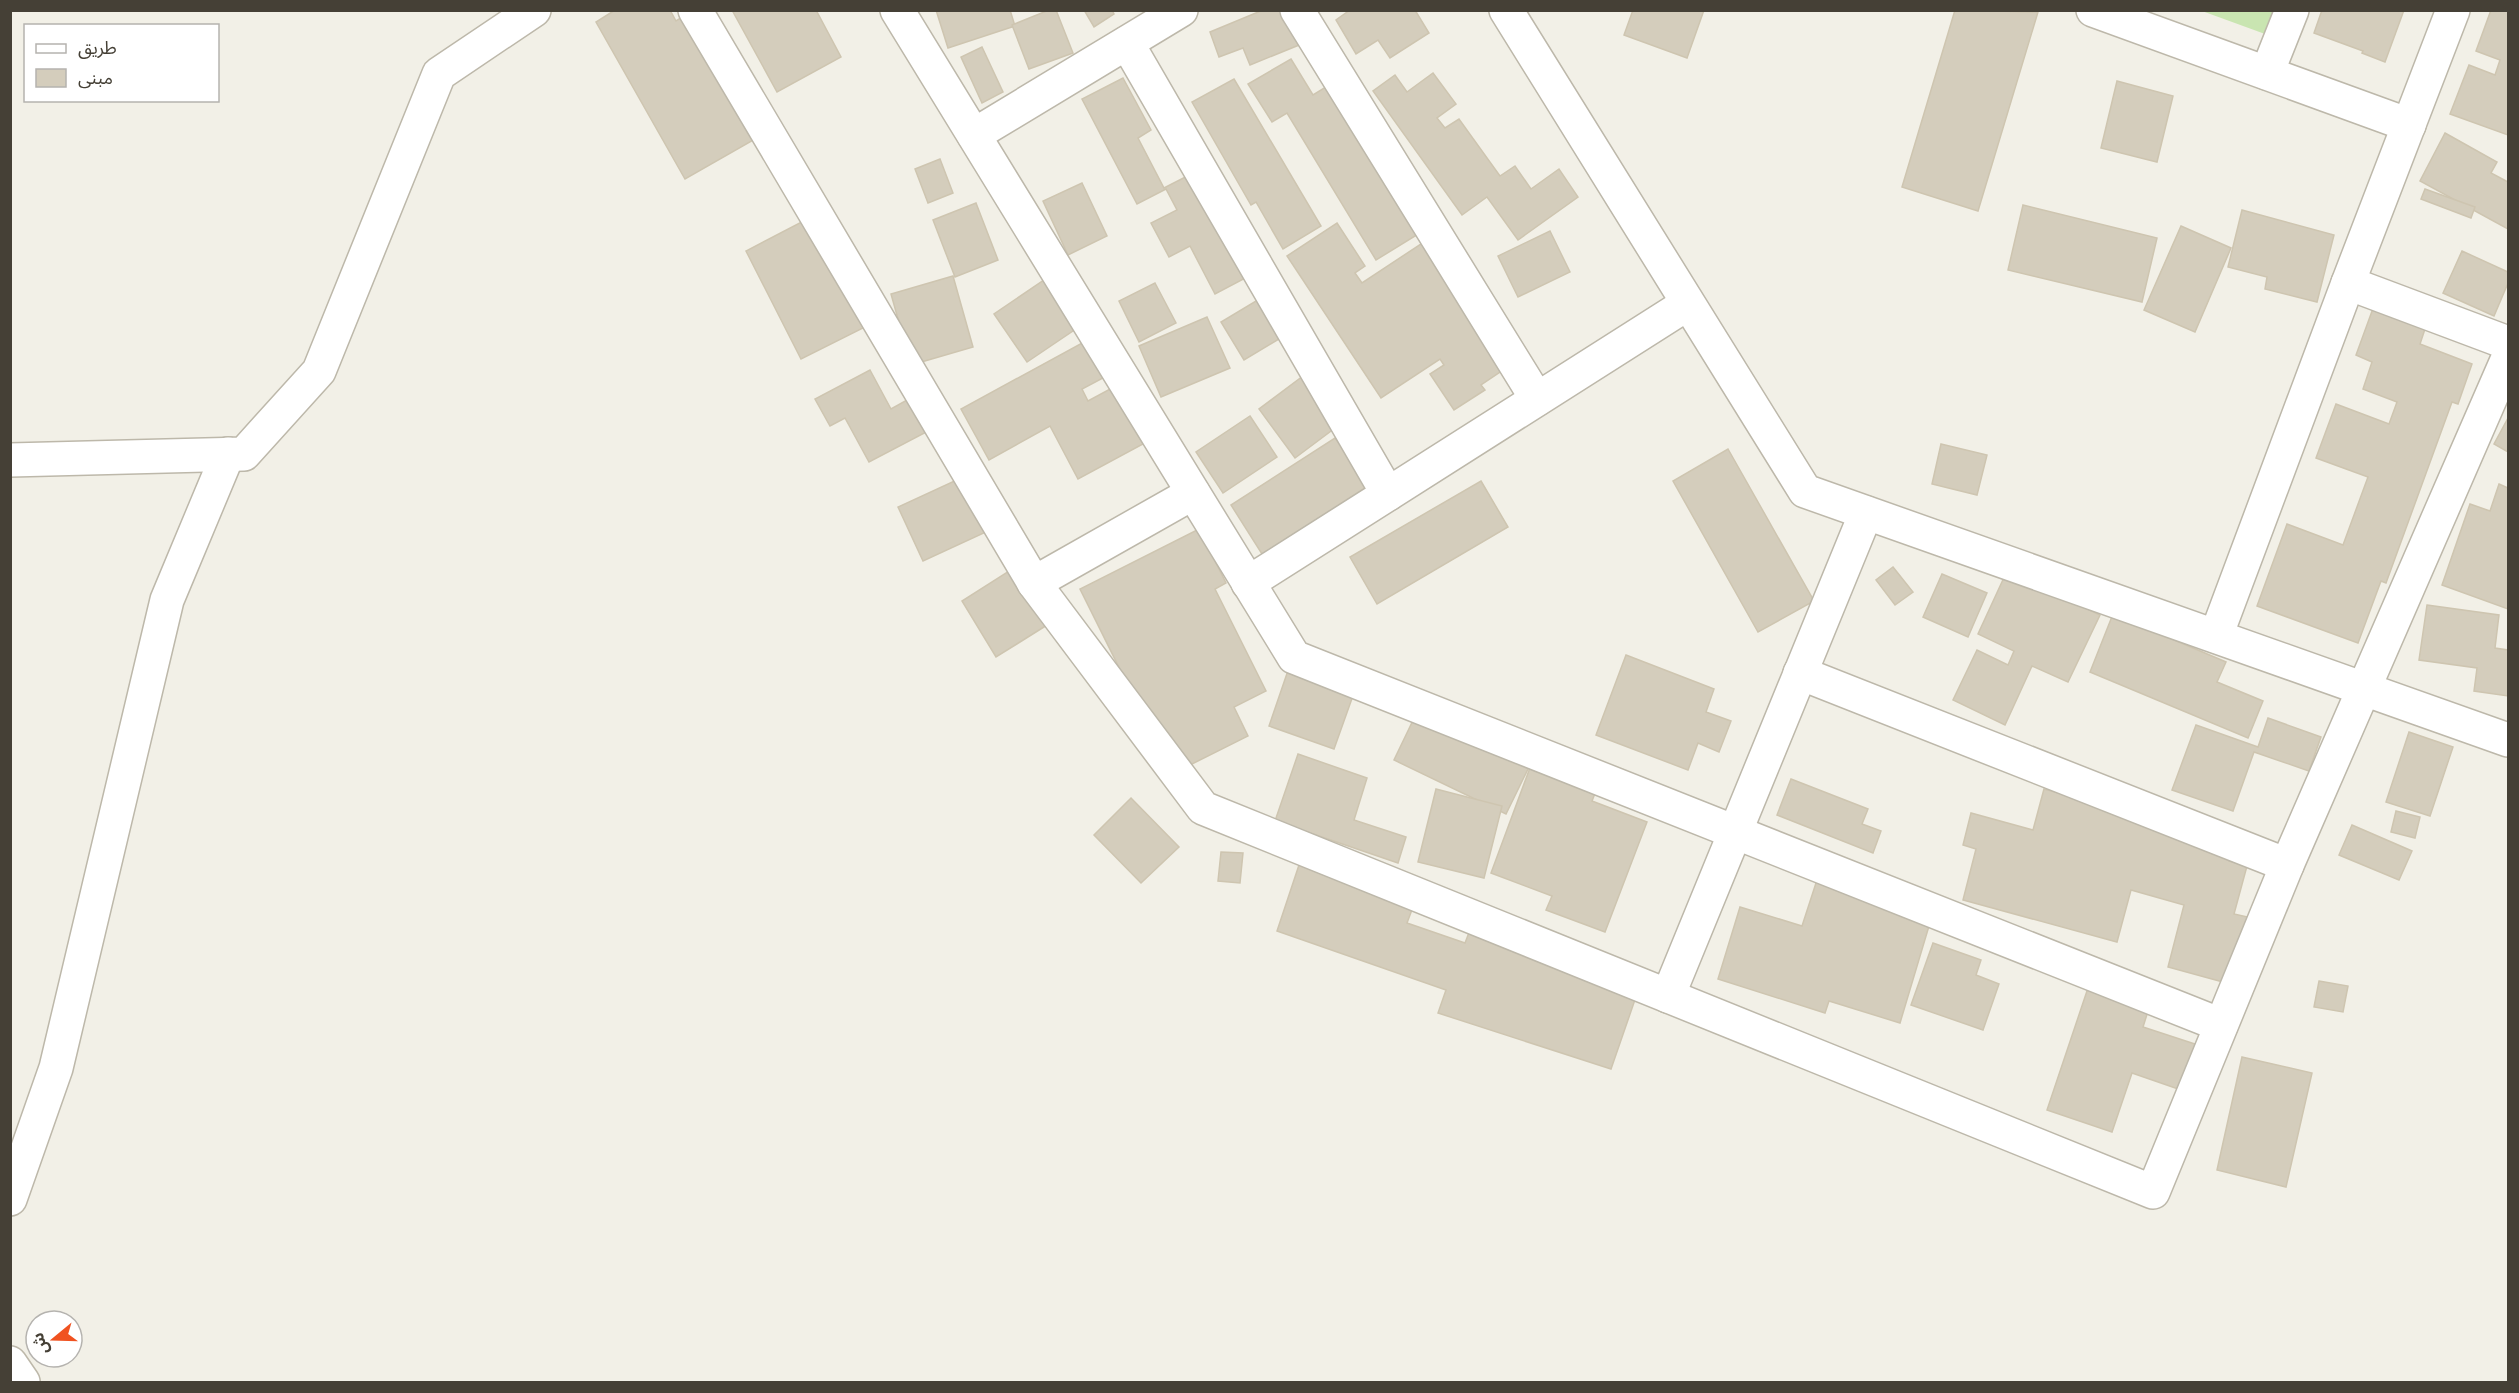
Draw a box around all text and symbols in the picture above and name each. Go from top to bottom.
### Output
legend [24,24,219,102]
text: طريق [78,37,117,59]
text: مبنى [78,67,113,89]
north arrow [24,1309,84,1369]
text: ش [28,1330,53,1357]

